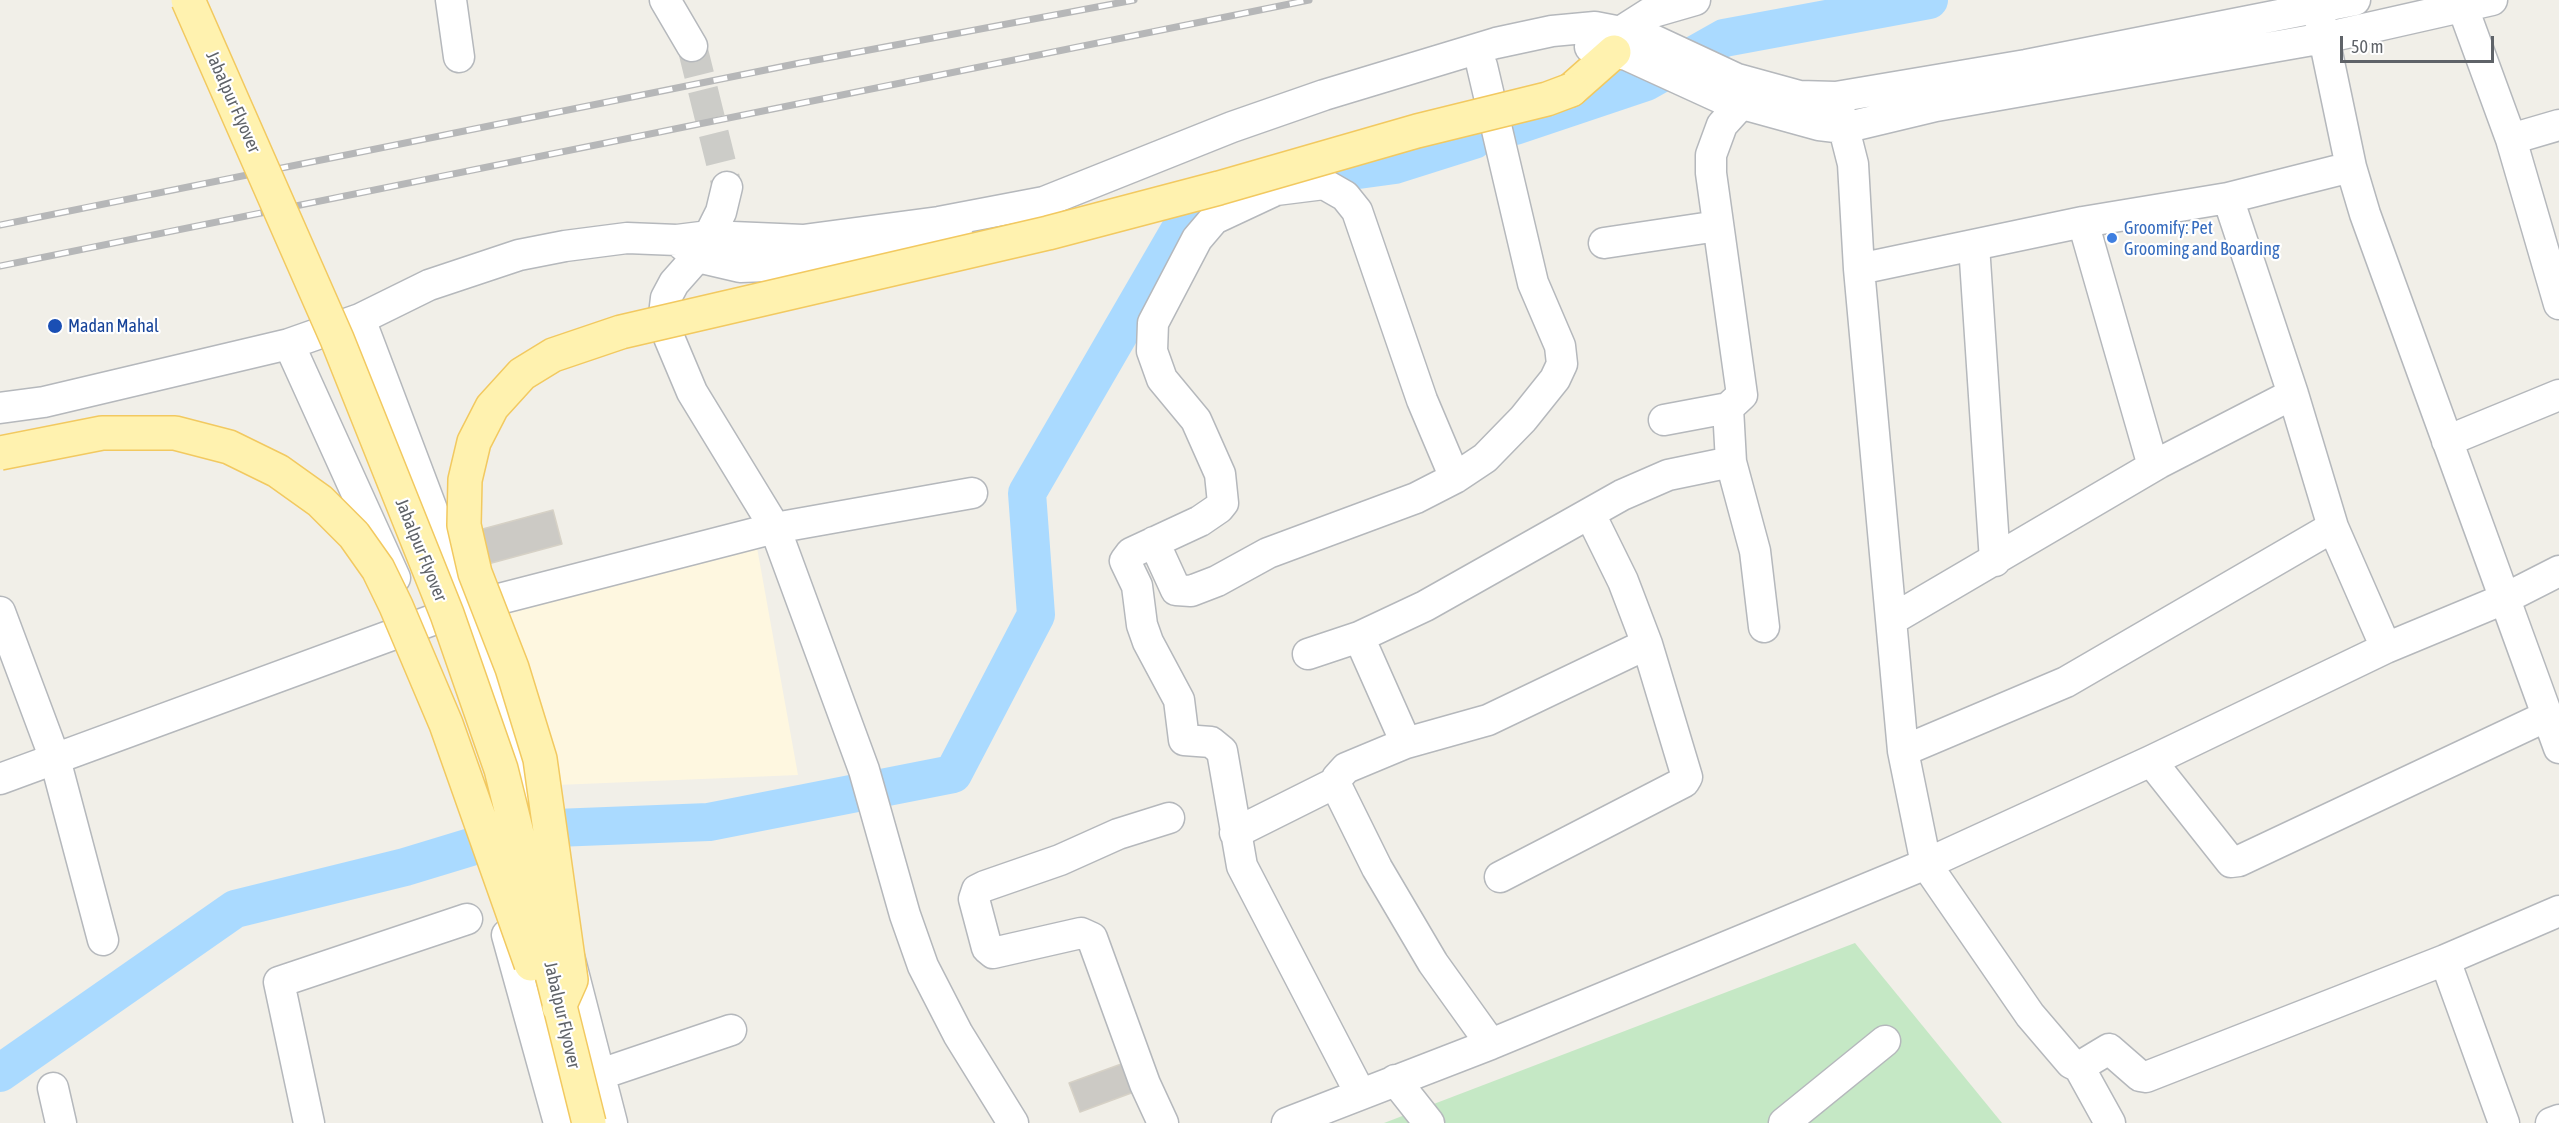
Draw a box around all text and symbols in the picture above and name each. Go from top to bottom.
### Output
scale bar [2343,24,2498,62]
text: 50 m [2351,36,2383,57]
street label: Jabalpur Flyover [201,48,265,156]
place label: Groomify: Pet Grooming and Boarding [2124,217,2280,260]
marker: Groomify: Pet Grooming and Boarding [2105,231,2119,245]
place label: Madan Mahal [68,315,159,337]
marker: Madan Mahal [46,317,64,335]
street label: Jabalpur Flyover [391,495,451,605]
street label: Jabalpur Flyover [539,960,585,1070]

